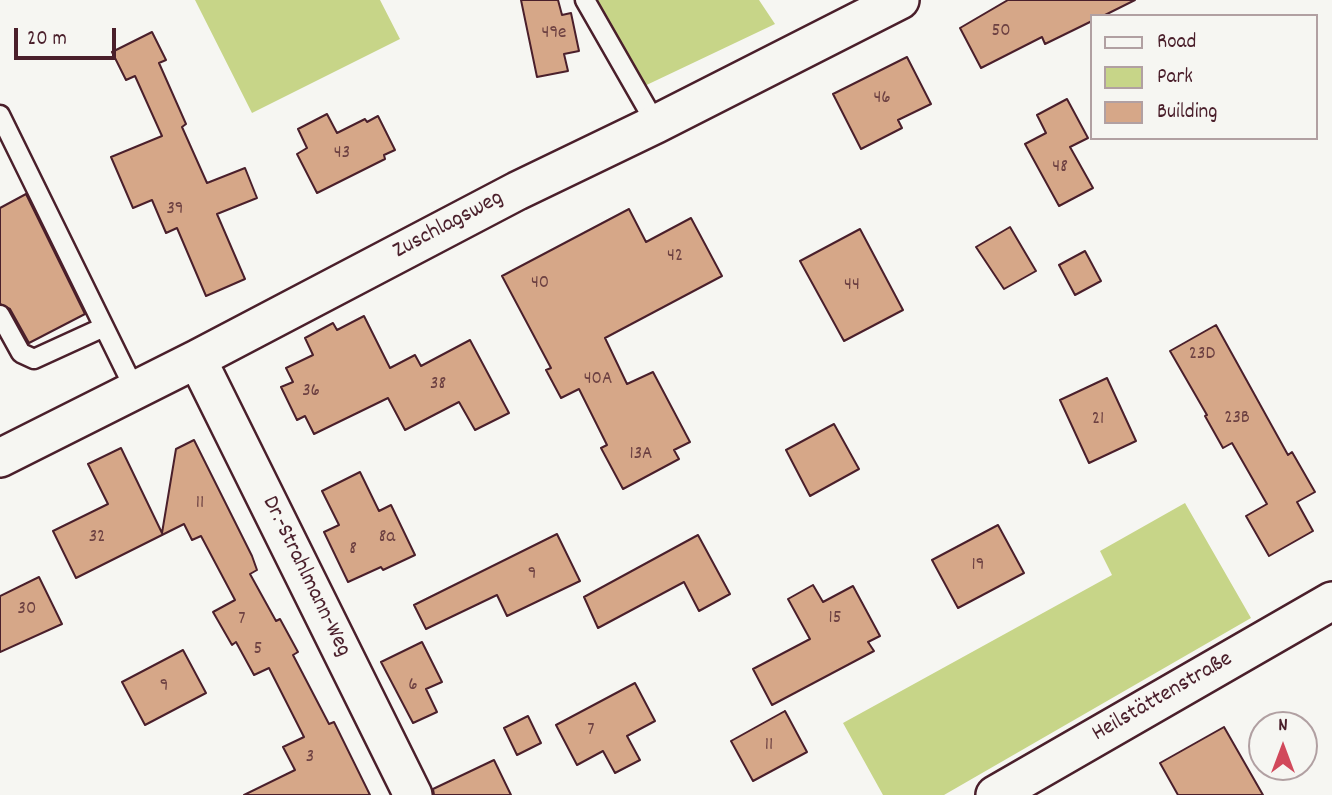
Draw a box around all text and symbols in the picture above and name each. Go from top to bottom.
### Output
scale bar [18,14,119,58]
legend [1090,14,1318,140]
house number: 50 [991,21,1011,43]
house number: 49e [542,23,566,45]
text: 20 m [27,25,67,55]
text: Road [1157,28,1196,58]
text: Park [1157,63,1193,93]
house number: 46 [873,88,891,110]
text: Building [1157,98,1217,128]
house number: 43 [334,143,350,165]
house number: 48 [1052,157,1068,179]
street label: Zuschlagsweg [389,186,509,266]
house number: 39 [166,199,184,221]
house number: 42 [667,246,683,268]
house number: 40 [531,273,549,295]
house number: 44 [844,275,860,297]
house number: 23D [1189,344,1215,366]
house number: 40A [584,369,612,391]
house number: 38 [430,374,446,396]
house number: 36 [302,381,320,403]
house number: 23B [1224,408,1250,430]
house number: 21 [1092,409,1104,431]
house number: 13A [630,444,652,466]
street label: Dr.-Strahlmann-Weg [254,492,356,662]
house number: 11 [196,493,204,515]
house number: 32 [89,527,105,549]
house number: 8a [379,527,395,549]
house number: 8 [349,539,357,561]
house number: 19 [972,555,984,577]
house number: 9 [528,564,536,586]
house number: 30 [18,599,36,621]
house number: 15 [829,608,841,630]
house number: 7 [238,609,246,631]
house number: 5 [254,639,262,661]
street label: Heilstättenstraße [1088,647,1238,749]
house number: 6 [408,675,418,697]
house number: 9 [160,676,168,698]
north arrow [1248,711,1318,781]
text: N [1278,713,1288,740]
house number: 7 [587,720,595,742]
house number: 11 [765,735,773,757]
house number: 3 [306,747,314,769]

